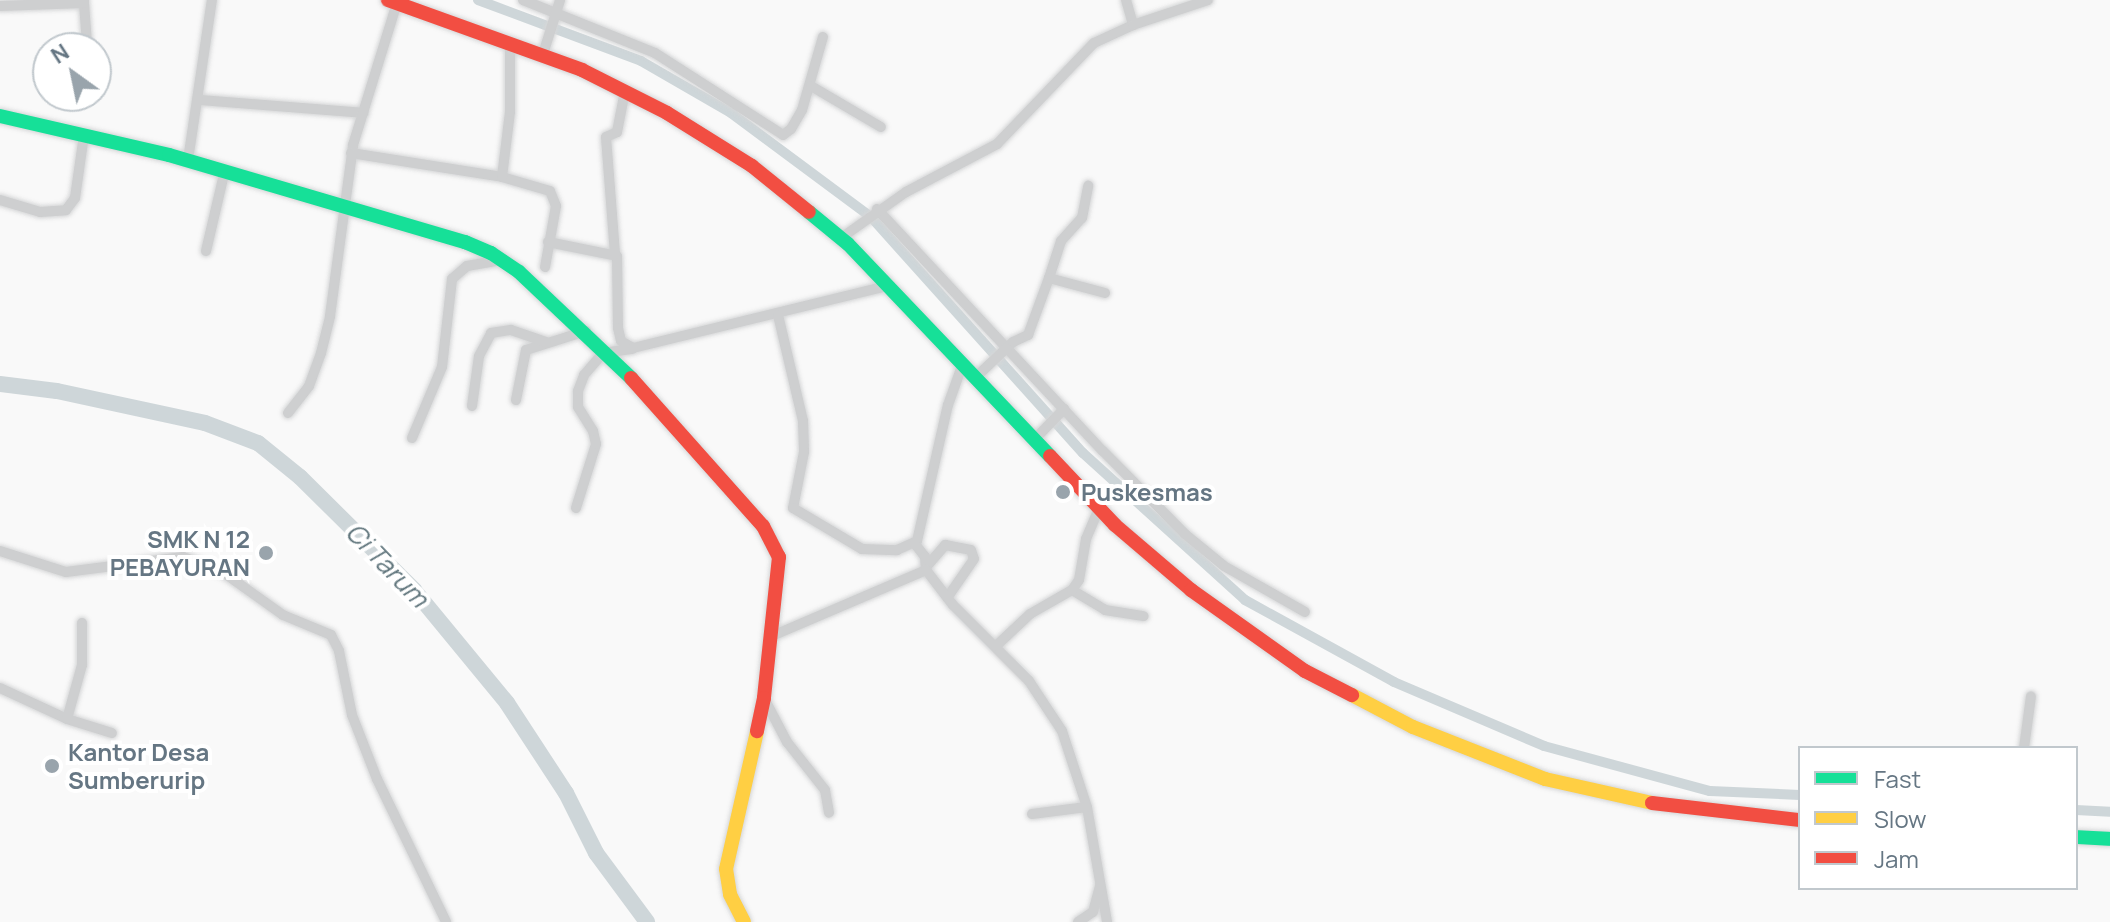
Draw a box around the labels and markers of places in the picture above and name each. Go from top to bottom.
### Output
place label: Puskesmas [1081,478,1213,506]
marker: Puskesmas [1052,481,1074,503]
place label: SMK N 12 PEBAYURAN [110,525,250,581]
marker: SMK N 12 PEBAYURAN [257,544,275,562]
place label: Kantor Desa Sumberurip [68,738,209,794]
marker: Kantor Desa Sumberurip [43,757,61,775]

